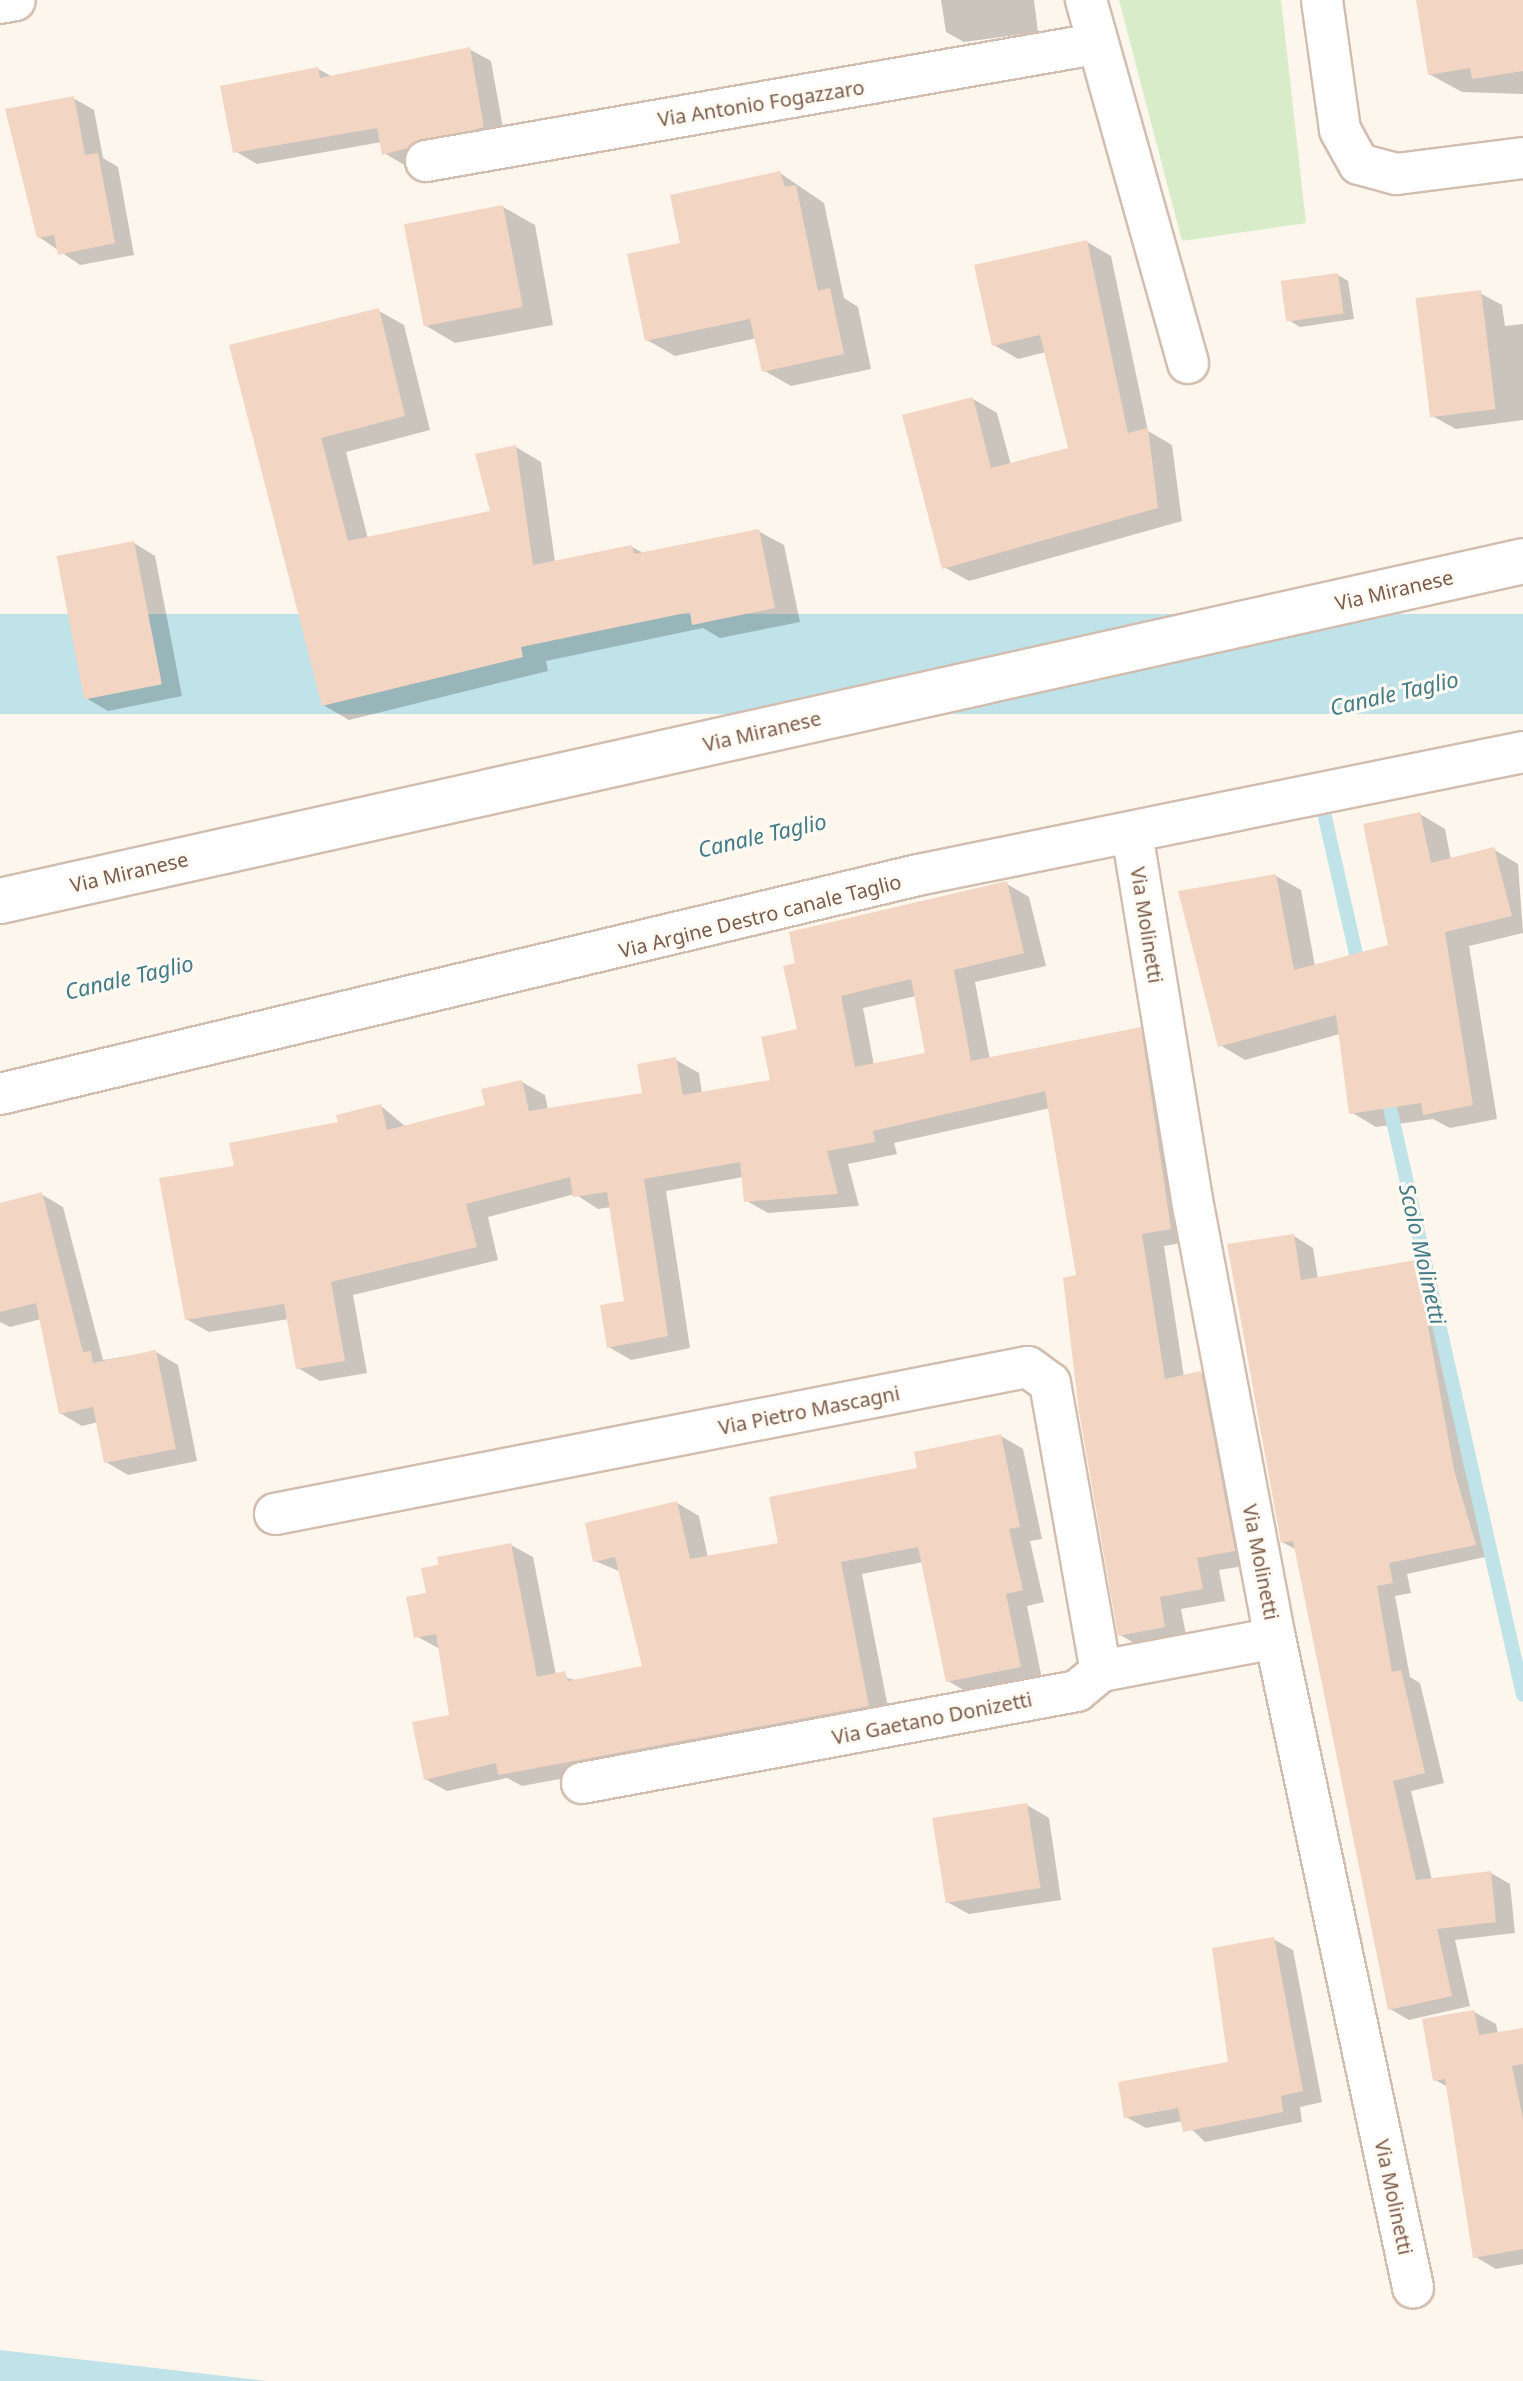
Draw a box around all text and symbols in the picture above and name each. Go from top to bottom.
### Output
street label: Via Antonio Fogazzaro [656,75,866,131]
street label: Via Miranese [1333,565,1455,615]
water label: Canale Taglio [1327,665,1461,721]
street label: Via Miranese [701,706,823,756]
water label: Canale Taglio [695,807,829,863]
street label: Via Miranese [68,847,190,897]
street label: Via Molinetti [1126,865,1168,985]
street label: Via Argine Destro canale Taglio [616,869,904,963]
water label: Canale Taglio [62,949,196,1005]
water label: Scolo Molinetti [1394,1181,1452,1327]
street label: Via Pietro Mascagni [716,1381,902,1439]
street label: Via Molinetti [1238,1502,1284,1622]
street label: Via Gaetano Donizetti [830,1687,1034,1749]
street label: Via Molinetti [1370,2137,1418,2257]

